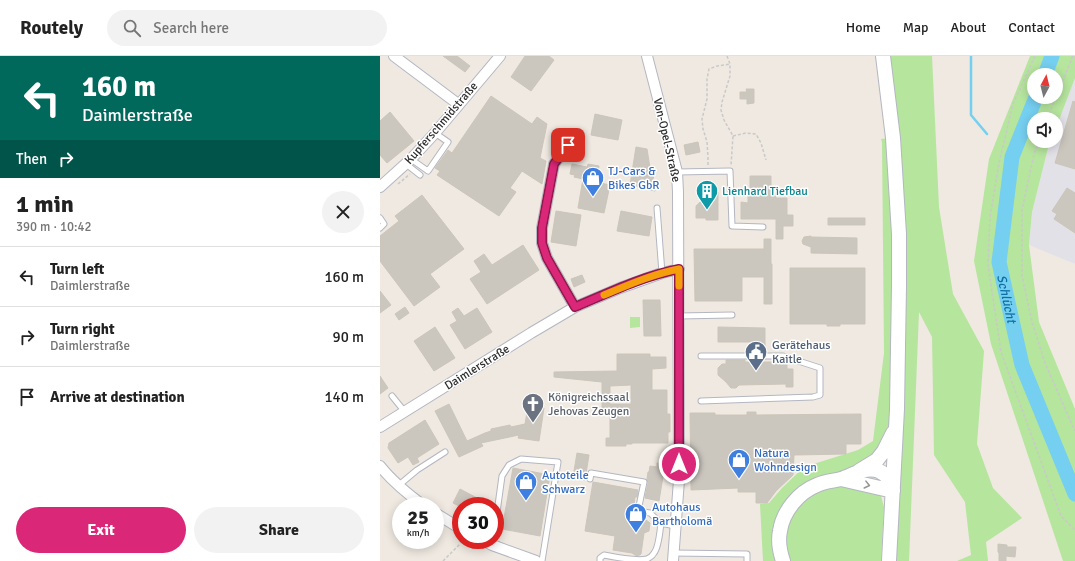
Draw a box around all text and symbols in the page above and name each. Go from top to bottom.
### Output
search box [107,10,387,46]
text: Routely [20,16,83,40]
icon: search [121,17,143,39]
text: Search here [153,19,229,37]
text: Home [846,19,881,36]
text: Map [903,19,928,36]
text: About [950,19,986,36]
text: Contact [1008,19,1055,36]
north arrow [1027,68,1063,104]
map controls [1027,68,1063,148]
text: 160 m [82,70,156,104]
icon: left [16,72,68,124]
street label: Kupferschmidstraße [402,79,481,168]
street label: Von-Opel-Straße [650,97,683,184]
text: Daimlerstraße [82,104,193,126]
button: sound [1027,112,1063,148]
pin [551,128,585,162]
icon: arrive [557,134,579,156]
icon: right [55,148,77,170]
text: Then [16,150,47,168]
place label: TJ-Cars & Bikes GbR [608,164,659,193]
shop icon: TJ-Cars & Bikes GbR [580,165,606,198]
building icon: Lienhard Tiefbau [694,178,720,211]
place label: Lienhard Tiefbau [722,184,808,199]
text: 1 min [16,189,74,219]
button: close [322,191,364,233]
text: 390 m · 10:42 [16,219,92,235]
text: Turn left [50,260,104,278]
icon: left [16,266,38,288]
text: 160 m [324,268,364,286]
water label: Schlücht [993,273,1020,326]
text: Daimlerstraße [50,278,130,294]
text: Turn right [50,320,115,338]
icon: right [16,326,38,348]
text: 90 m [333,328,364,346]
text: Daimlerstraße [50,338,130,354]
place label: Gerätehaus Kaitle [772,338,831,367]
public building icon: Gerätehaus Kaitle [743,339,769,372]
street label: Daimlerstraße [442,342,513,393]
icon: arrive [16,386,38,408]
text: Arrive at destination [50,388,185,406]
text: 140 m [324,388,364,406]
place label: Königreichssaal Jehovas Zeugen [548,390,630,419]
church icon: Königreichssaal Jehovas Zeugen [520,391,546,424]
position arrow [658,443,700,485]
place label: Natura Wohndesign [754,446,817,475]
shop icon: Natura Wohndesign [726,447,752,480]
place label: Autoteile Schwarz [542,468,589,497]
shop icon: Autoteile Schwarz [513,469,539,502]
one-way arrow [864,480,870,488]
speed limit sign: 30 [452,497,504,549]
place label: Autohaus Bartholomä [652,500,712,529]
shop icon: Autohaus Bartholomä [623,501,649,534]
text: 25 [407,505,429,530]
button: Exit [16,507,186,553]
button: Share [194,507,364,553]
text: km/h [407,527,429,539]

